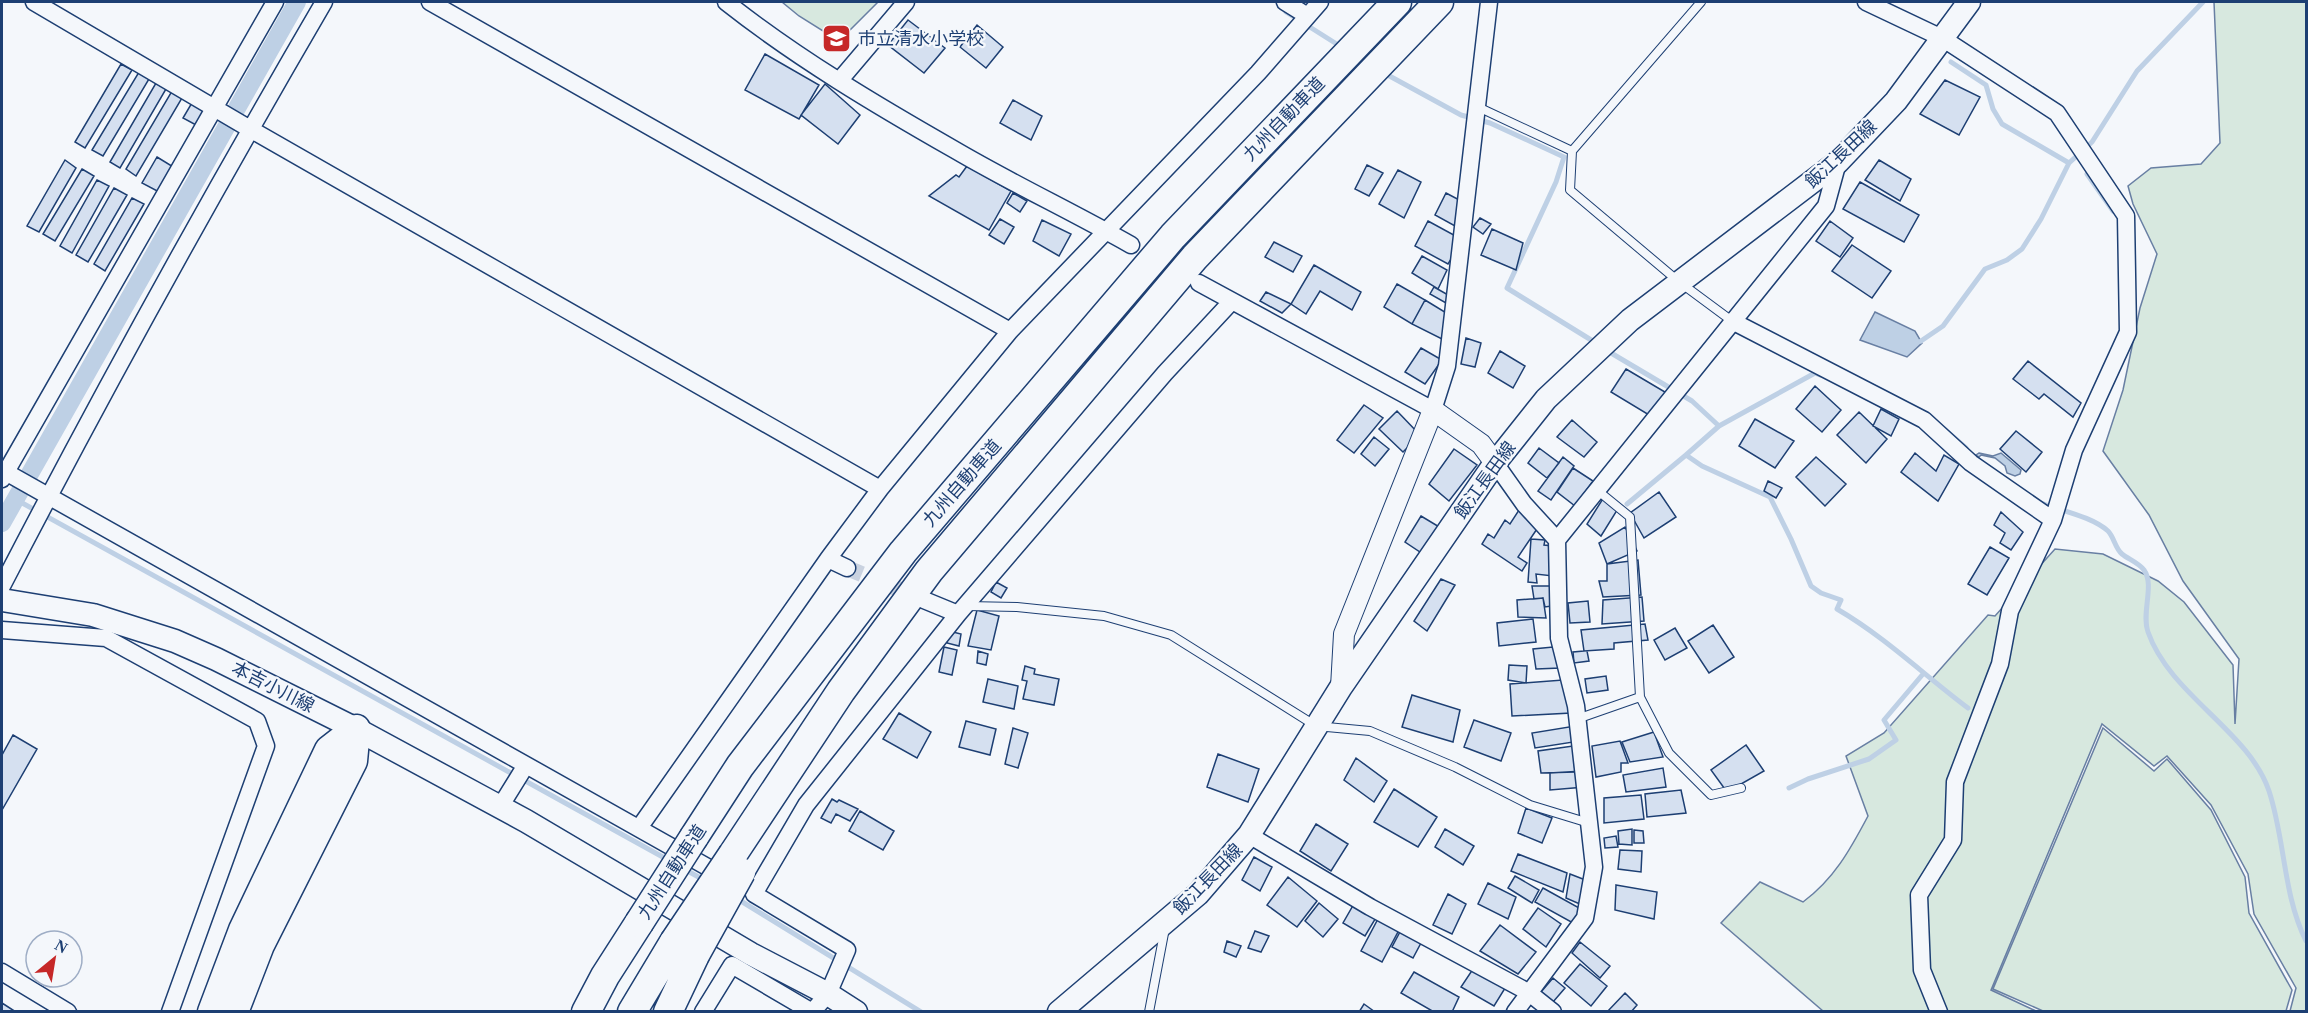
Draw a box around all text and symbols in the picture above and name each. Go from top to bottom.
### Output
school or university icon: 市立清水小学校 [821,23,853,55]
place label: 市立清水小学校 [858,29,984,49]
street label: 九州自動車道 [1239,73,1329,165]
street label: 飯江長田線 [1801,116,1881,192]
street label: 九州自動車道 [919,436,1005,530]
street label: 飯江長田線 [1450,438,1520,522]
street label: 本吉小川線 [228,658,318,716]
street label: 九州自動車道 [634,821,710,923]
street label: 飯江長田線 [1170,840,1246,918]
north arrow [24,929,84,989]
text: N [52,936,71,957]

